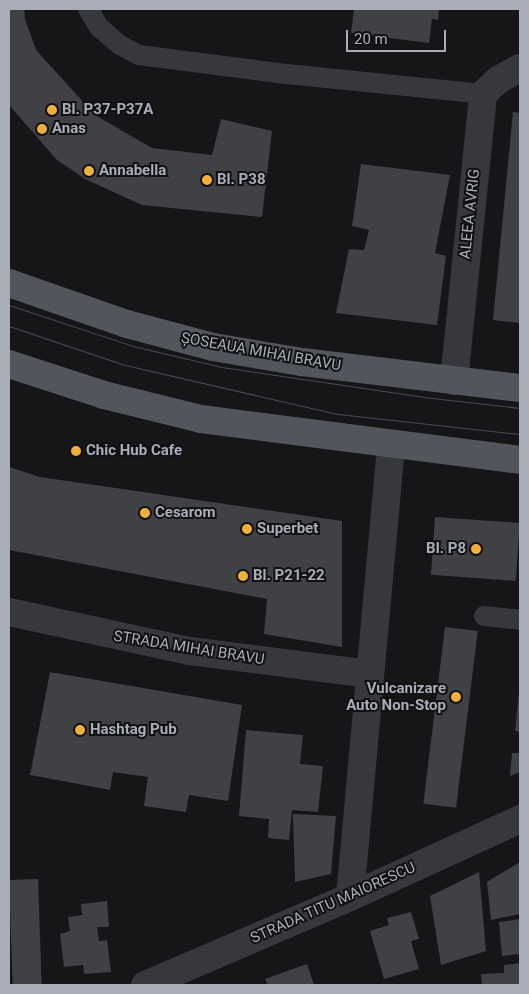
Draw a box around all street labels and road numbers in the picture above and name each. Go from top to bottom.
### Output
street label: ALEEA AVRIG [456,168,484,260]
street label: ȘOSEAUA MIHAI BRAVU [180,329,342,375]
street label: STRADA MIHAI BRAVU [112,627,266,669]
street label: STRADA TITU MAIORESCU [248,858,418,948]

